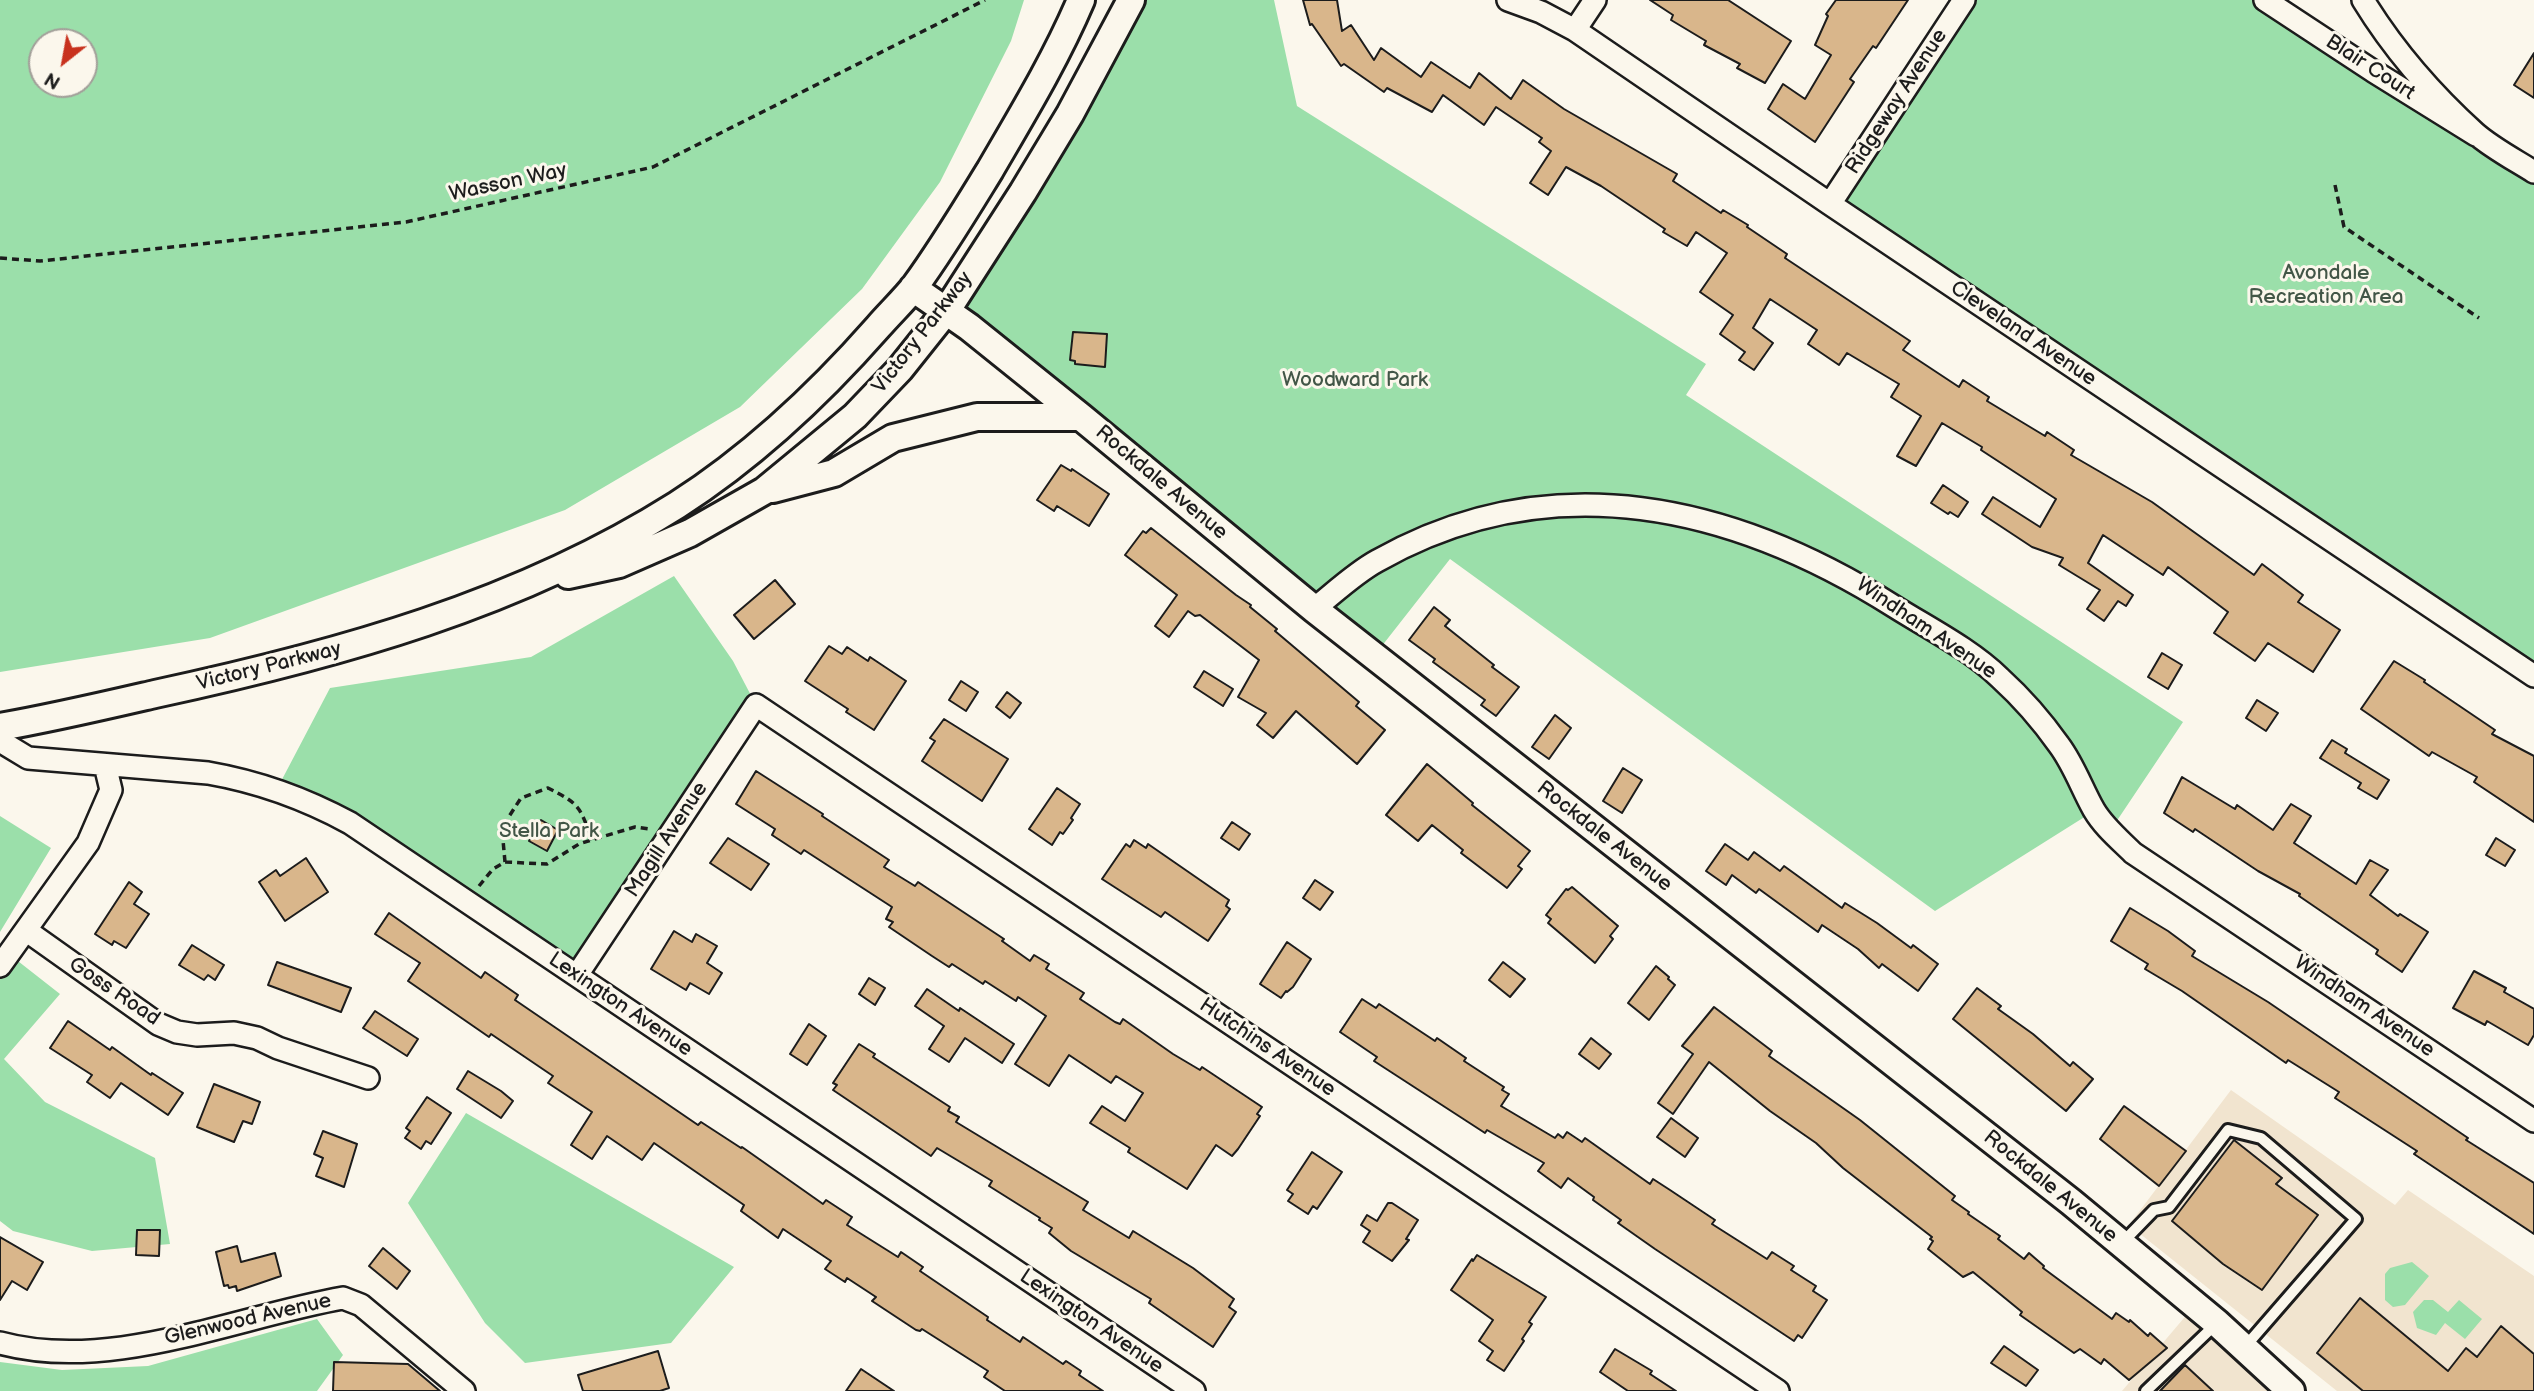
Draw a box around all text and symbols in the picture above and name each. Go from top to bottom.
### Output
street label: Ridgeway Avenue [1841,25,1953,179]
north arrow [28,28,98,98]
street label: Blair Court [2321,30,2419,106]
text: N [41,66,65,93]
street label: Wasson Way [447,158,569,208]
park label: Avondale Recreation Area [2248,261,2404,311]
street label: Victory Parkway [867,267,979,399]
street label: Cleveland Avenue [1945,276,2101,392]
park label: Woodward Park [1282,368,1428,394]
street label: Rockdale Avenue [1090,420,1232,546]
street label: Windham Avenue [1851,573,2001,685]
street label: Victory Parkway [194,637,344,697]
street label: Rockdale Avenue [1531,776,1677,898]
street label: Magill Avenue [620,778,714,902]
park label: Stella Park [499,819,599,845]
street label: Lexington Avenue [543,948,697,1062]
street label: Windham Avenue [2289,951,2439,1063]
street label: Goss Road [63,952,165,1032]
street label: Hutchins Avenue [1194,993,1340,1103]
street label: Rockdale Avenue [1978,1125,2122,1249]
street label: Lexington Avenue [1014,1265,1168,1379]
street label: Glenwood Avenue [162,1289,334,1351]

